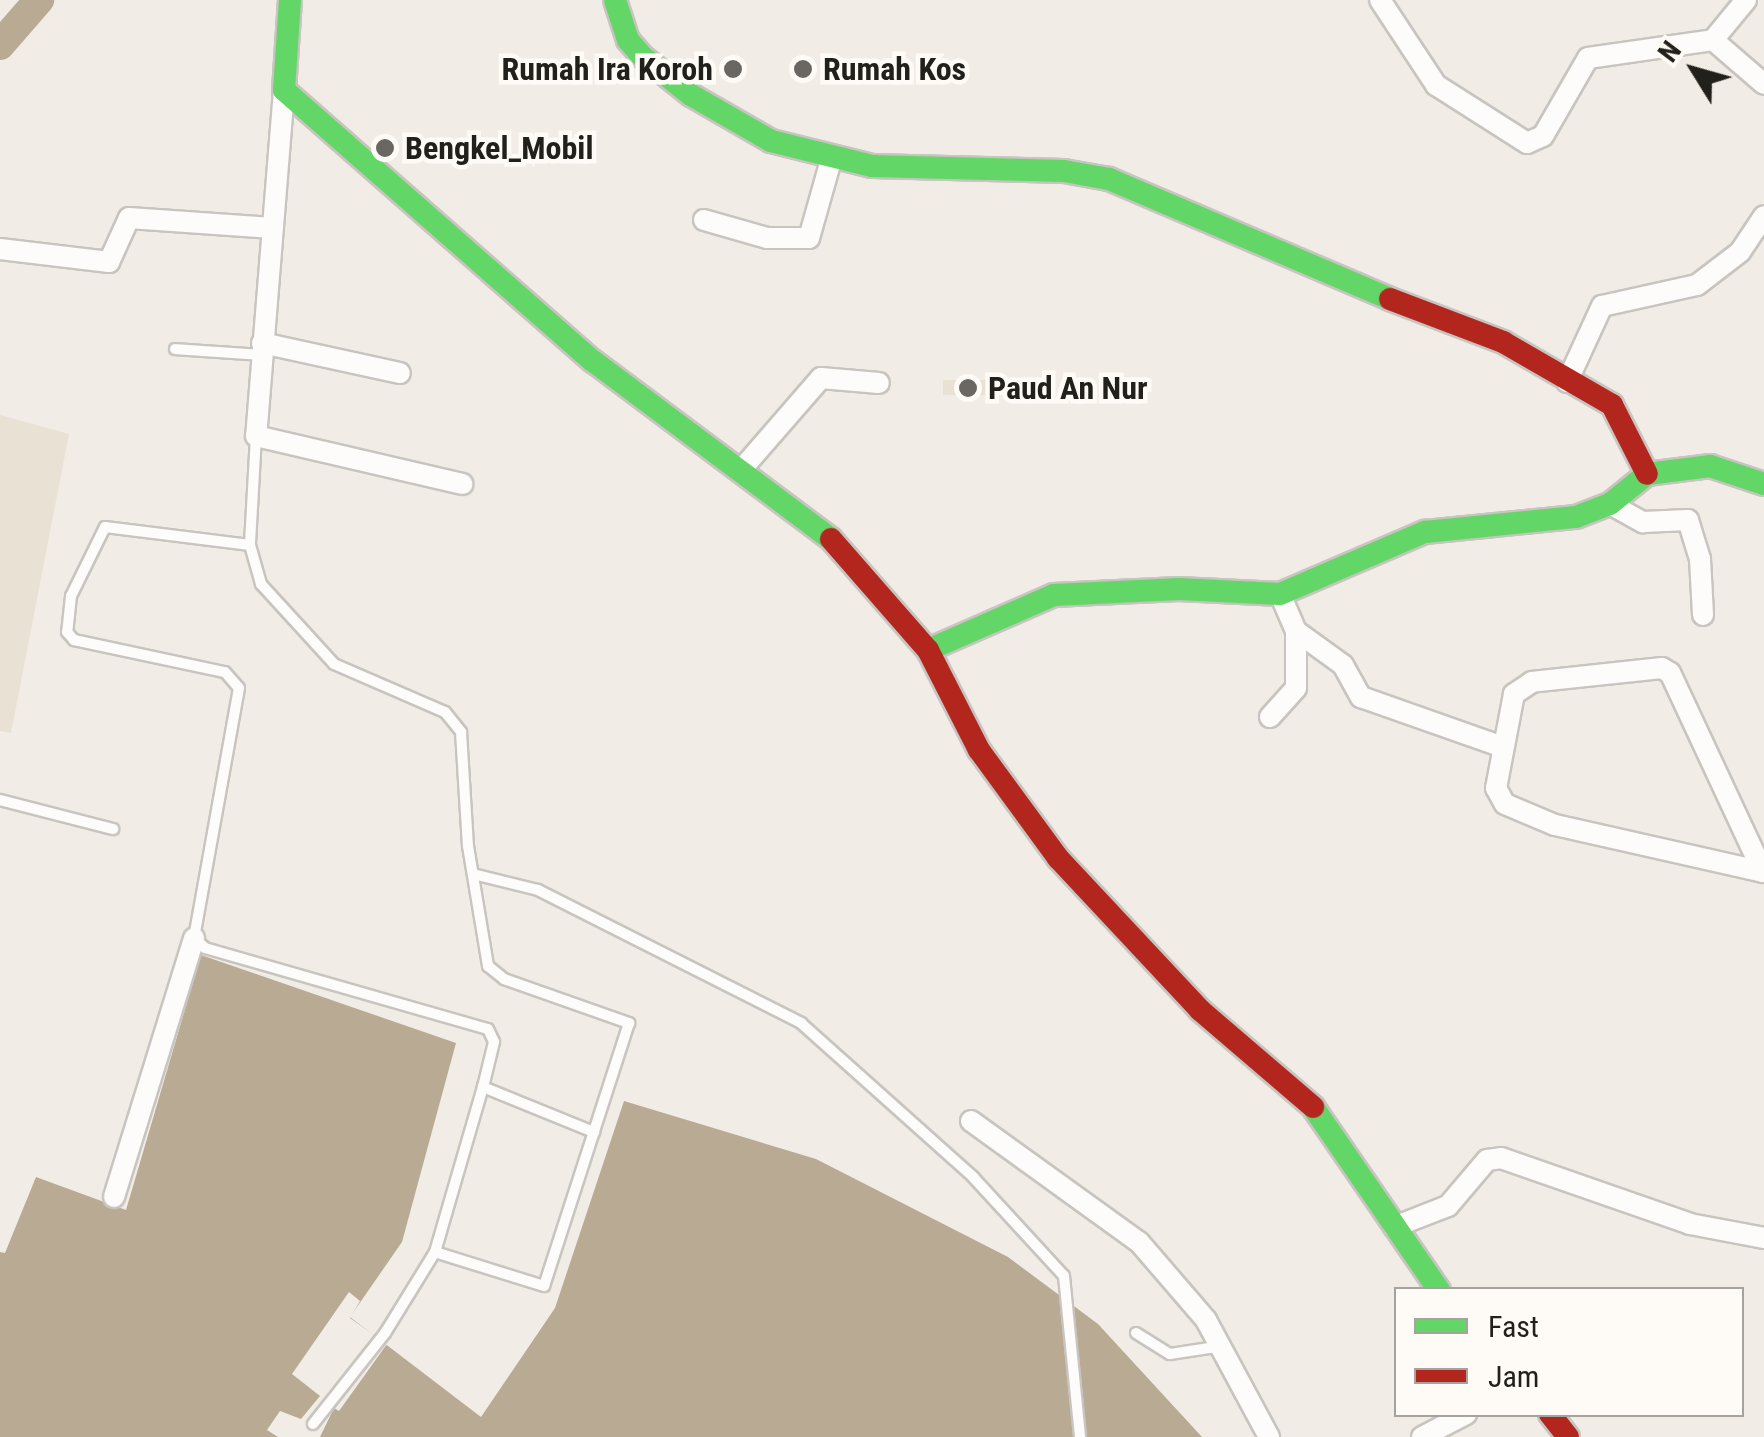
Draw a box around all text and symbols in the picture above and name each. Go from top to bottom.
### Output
north arrow [1644,20,1744,120]
text: N [1651,35,1688,68]
place label: Rumah Ira Koroh [502,50,713,88]
place label: Rumah Kos [823,50,966,88]
marker: Rumah Ira Koroh [722,58,744,80]
marker: Rumah Kos [792,58,814,80]
place label: Bengkel_Mobil [405,129,593,167]
marker: Bengkel_Mobil [374,137,396,159]
place label: Paud An Nur [988,369,1147,407]
marker: Paud An Nur [957,377,979,399]
legend [1394,1287,1744,1417]
text: Fast [1488,1309,1539,1344]
text: Jam [1488,1359,1539,1394]

